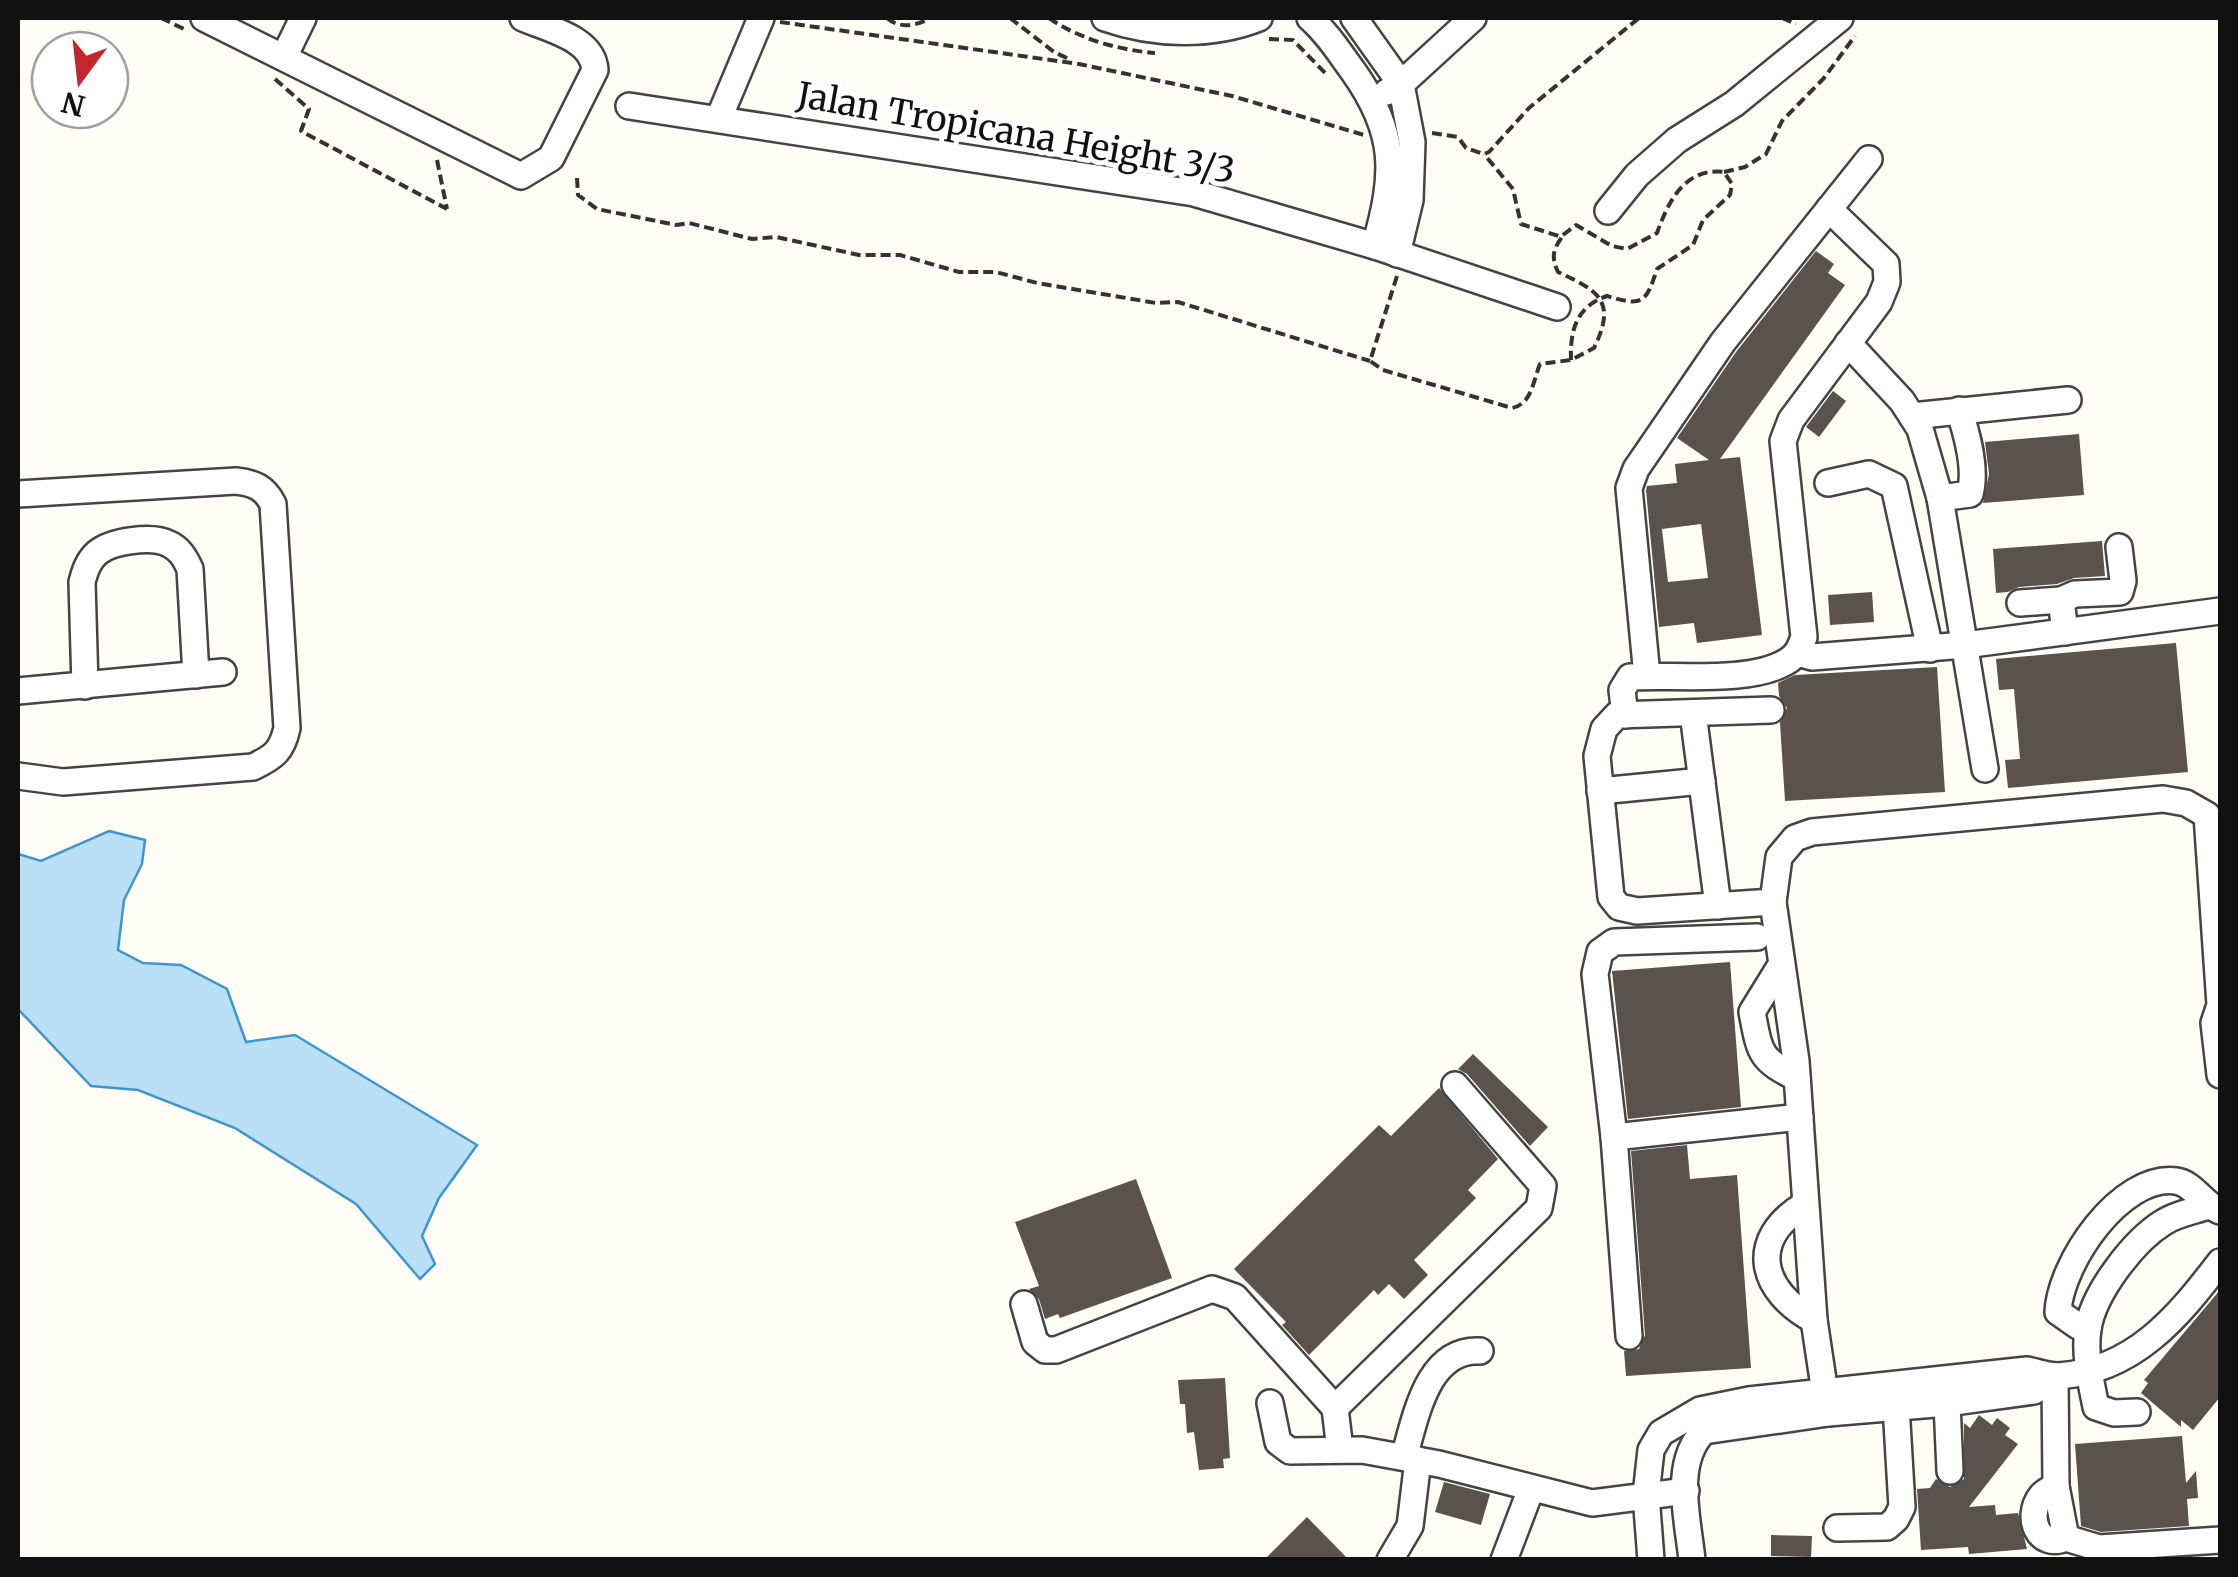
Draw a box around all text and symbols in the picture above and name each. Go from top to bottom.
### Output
north arrow [30,30,130,130]
street label: Jalan Tropicana Height 3/3 [793,73,1238,193]
text: N [58,84,89,124]

